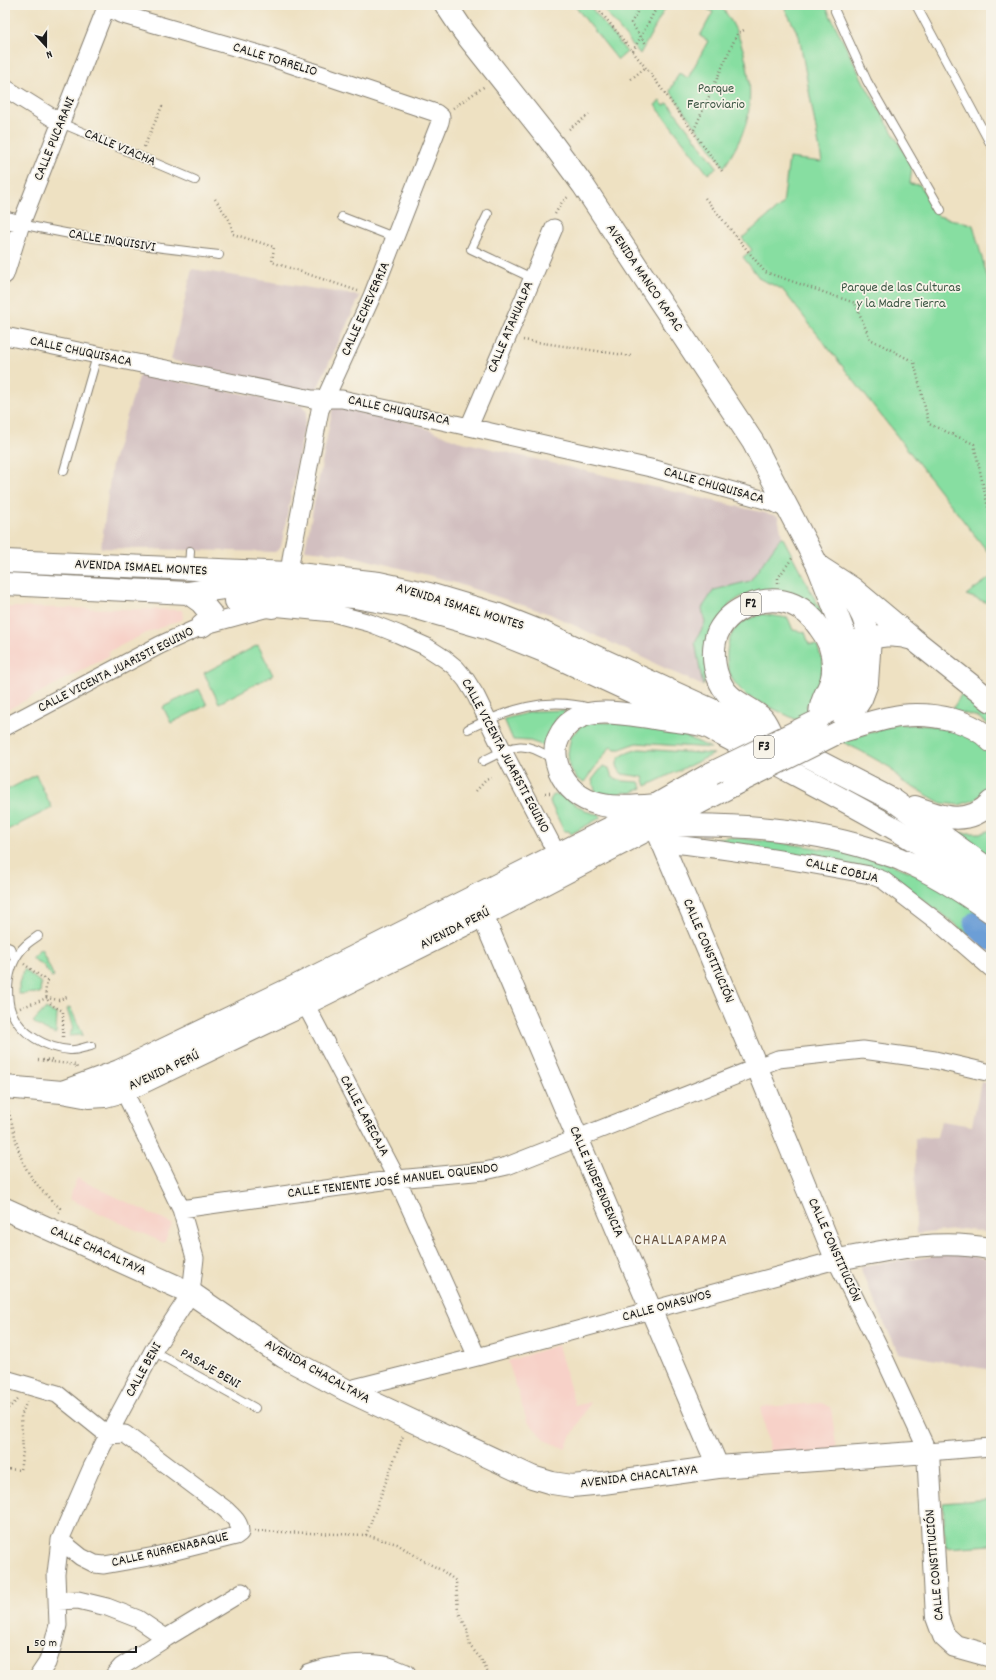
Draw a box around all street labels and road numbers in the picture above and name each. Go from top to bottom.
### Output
street label: CALLE TORRELIO [230,38,320,82]
street label: CALLE PUCARANI [29,93,81,184]
street label: CALLE VIACHA [81,124,159,172]
street label: AVENIDA MANCO KAPAC [600,220,688,336]
street label: CALLE INQUISIVI [67,224,158,258]
street label: CALLE ECHEVERRIA [336,258,396,359]
street label: CALLE ATAHUALPA [483,278,539,376]
street label: CALLE CHUQUISACA [28,331,134,373]
street label: CALLE CHUQUISACA [346,390,452,432]
street label: CALLE CHUQUISACA [661,462,767,510]
street label: AVENIDA ISMAEL MONTES [74,555,208,581]
street label: AVENIDA ISMAEL MONTES [393,578,527,636]
road number: F2 [741,593,761,615]
street label: CALLE VICENTA JUARISTI EGUINO [35,622,197,718]
street label: CALLE VICENTA JUARISTI EGUINO [456,675,554,837]
road number: F3 [754,736,774,758]
street label: CALLE COBIJA [804,853,881,889]
street label: CALLE CONSTITUCIÓN [677,896,739,1006]
street label: AVENIDA PERÚ [417,903,493,955]
street label: AVENIDA PERÚ [125,1046,203,1096]
street label: CALLE LARECAJA [334,1072,394,1160]
street label: CALLE INDEPENDENCIA [563,1123,629,1241]
street label: CALLE TENIENTE JOSÉ MANUEL OQUENDO [286,1158,500,1204]
street label: CALLE CONSTITUCIÓN [802,1195,866,1305]
street label: CALLE CHACALTAYA [47,1221,150,1281]
street label: CALLE OMASUYOS [620,1284,714,1328]
street label: AVENIDA CHACALTAYA [261,1335,374,1410]
street label: CALLE BENI [121,1338,168,1401]
street label: PASAJE BENI [176,1344,244,1395]
street label: AVENIDA CHACALTAYA [579,1460,699,1494]
street label: CALLE CONSTITUCIÓN [920,1508,950,1622]
street label: CALLE RURRENABAQUE [110,1527,231,1573]

